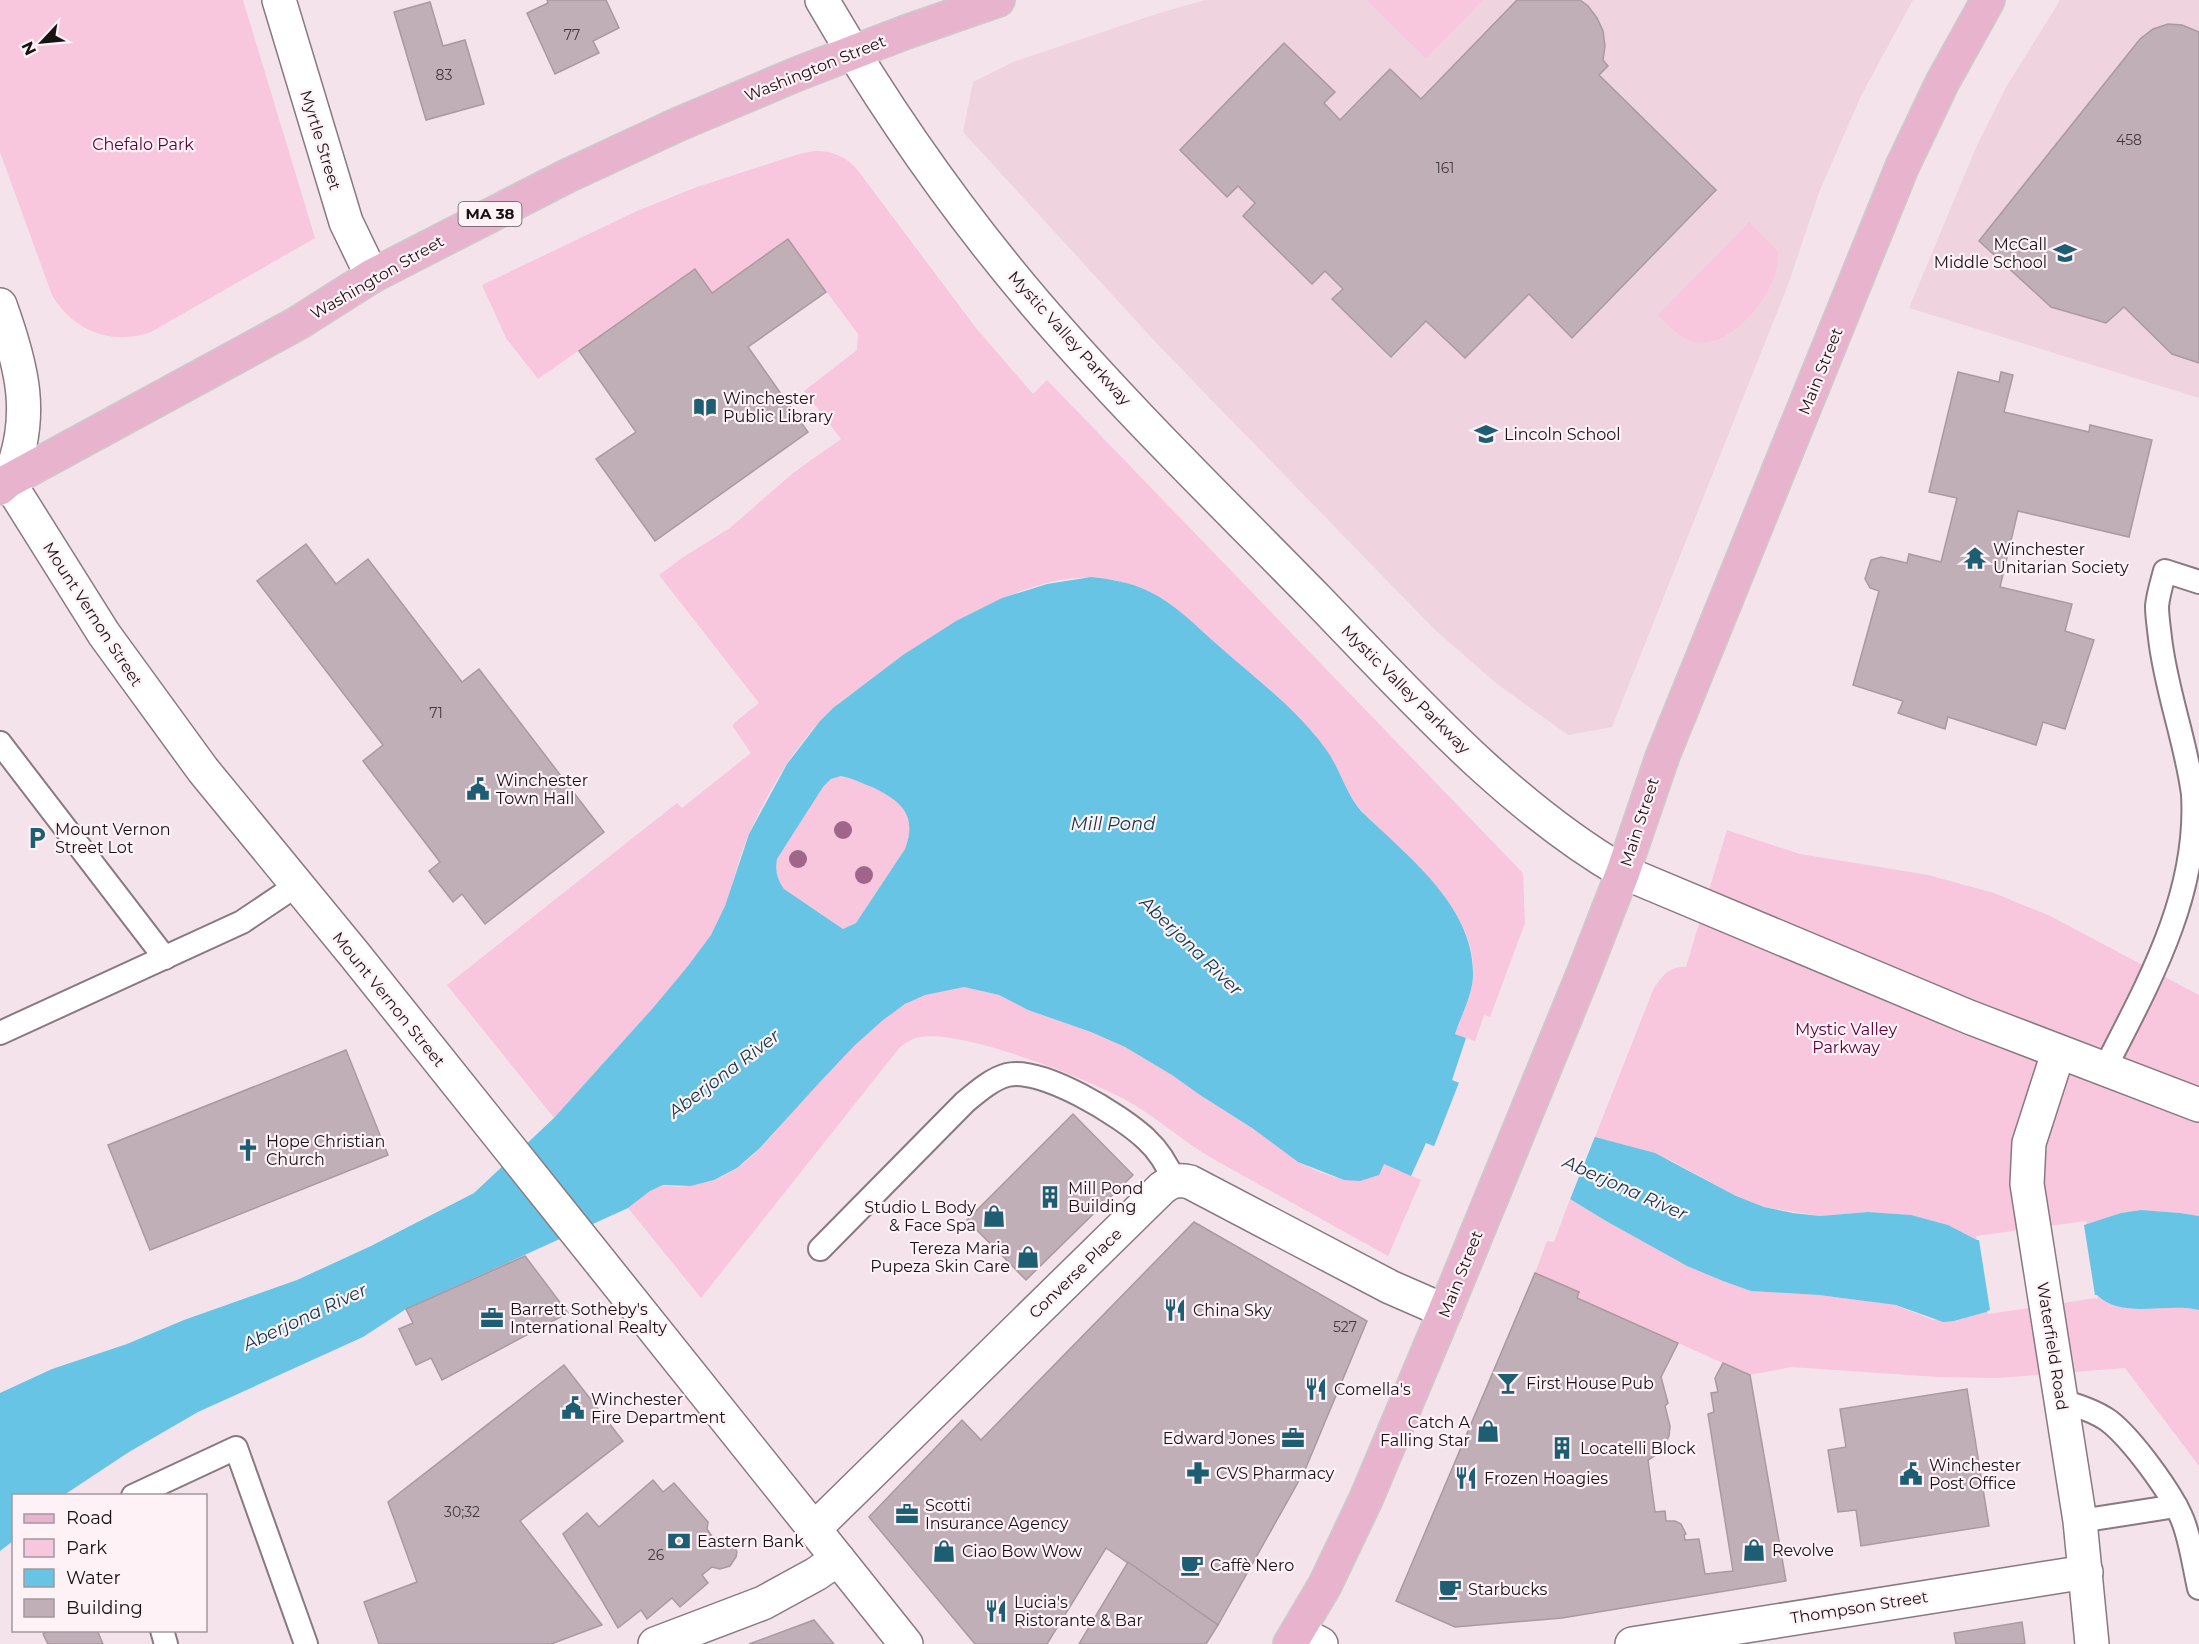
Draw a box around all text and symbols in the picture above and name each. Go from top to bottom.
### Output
north arrow [12,12,72,72]
house number: 77 [564,26,580,44]
street label: Washington Street [742,31,889,105]
text: N [18,38,40,58]
house number: 83 [436,66,453,84]
street label: Myrtle Street [296,88,345,193]
house number: 458 [2116,131,2142,149]
park label: Chefalo Park [92,135,194,154]
house number: 161 [1436,159,1454,177]
road number: MA 38 [458,202,522,226]
street label: Washington Street [307,231,448,323]
place label: McCall Middle School [1934,235,2047,272]
school or university icon: McCall Middle School [2052,240,2078,266]
street label: Mystic Valley Parkway [1004,267,1135,410]
street label: Main Street [1794,324,1847,418]
place label: Winchester Public Library [723,389,833,426]
library icon: Winchester Public Library [692,394,718,420]
school or university icon: Lincoln School [1473,421,1499,447]
place label: Lincoln School [1504,425,1621,444]
street label: Mount Vernon Street [39,539,147,690]
place label: Winchester Unitarian Society [1993,540,2129,577]
temple icon: Winchester Unitarian Society [1962,545,1988,571]
street label: Mystic Valley Parkway [1337,621,1474,758]
house number: 71 [429,704,443,722]
place label: Winchester Town Hall [496,771,588,808]
street label: Main Street [1616,775,1663,869]
public building icon: Winchester Town Hall [465,776,491,802]
water label: Mill Pond [1071,813,1156,835]
place label: Mount Vernon Street Lot [55,820,170,857]
parking icon: Mount Vernon Street Lot [24,825,50,851]
water label: Aberjona River [1134,891,1247,1001]
street label: Mount Vernon Street [328,928,449,1071]
park label: Mystic Valley Parkway [1795,1020,1897,1057]
water label: Aberjona River [663,1024,785,1124]
place label: Hope Christian Church [266,1132,385,1169]
church icon: Hope Christian Church [235,1137,261,1163]
water label: Aberjona River [1558,1150,1691,1226]
place label: Mill Pond Building [1068,1179,1143,1216]
building icon: Mill Pond Building [1037,1184,1063,1210]
place label: Studio L Body & Face Spa [864,1198,976,1235]
shop icon: Studio L Body & Face Spa [981,1203,1007,1229]
street label: Converse Place [1025,1224,1126,1322]
street label: Main Street [1434,1227,1487,1321]
place label: Tereza Maria Pupeza Skin Care [870,1239,1010,1276]
shop icon: Tereza Maria Pupeza Skin Care [1015,1244,1041,1270]
water label: Aberjona River [239,1278,371,1356]
street label: Waterfield Road [2033,1281,2072,1411]
restaurant icon: China Sky [1162,1297,1188,1323]
place label: Barrett Sotheby's International Realty [510,1300,667,1337]
place label: China Sky [1193,1301,1272,1320]
office icon: Barrett Sotheby's International Realty [479,1305,505,1331]
house number: 527 [1333,1318,1357,1336]
bar icon: First House Pub [1495,1370,1521,1396]
place label: First House Pub [1526,1374,1654,1393]
restaurant icon: Comella's [1303,1376,1329,1402]
place label: Comella's [1334,1380,1411,1399]
place label: Winchester Fire Department [591,1390,726,1427]
public building icon: Winchester Fire Department [560,1395,586,1421]
place label: Catch A Falling Star [1380,1413,1471,1450]
shop icon: Catch A Falling Star [1475,1418,1501,1444]
office icon: Edward Jones [1280,1425,1306,1451]
place label: Edward Jones [1163,1429,1275,1448]
building icon: Locatelli Block [1549,1435,1575,1461]
place label: Locatelli Block [1580,1439,1696,1458]
place label: Winchester Post Office [1929,1456,2021,1493]
pharmacy icon: CVS Pharmacy [1185,1460,1211,1486]
public building icon: Winchester Post Office [1898,1461,1924,1487]
place label: CVS Pharmacy [1216,1464,1335,1483]
restaurant icon: Frozen Hoagies [1453,1465,1479,1491]
place label: Frozen Hoagies [1484,1469,1608,1488]
legend [12,1494,207,1632]
place label: Scotti Insurance Agency [925,1496,1069,1533]
office icon: Scotti Insurance Agency [894,1501,920,1527]
house number: 30;32 [444,1503,480,1521]
text: Road [66,1507,113,1529]
bank icon: Eastern Bank [666,1528,692,1554]
place label: Eastern Bank [697,1532,804,1551]
text: Park [66,1537,107,1559]
shop icon: Revolve [1741,1537,1767,1563]
shop icon: Ciao Bow Wow [931,1538,957,1564]
place label: Revolve [1772,1541,1834,1560]
place label: Ciao Bow Wow [962,1542,1082,1561]
house number: 26 [648,1546,665,1564]
cafe icon: Caffè Nero [1179,1552,1205,1578]
place label: Caffè Nero [1210,1556,1294,1575]
text: Water [66,1567,121,1589]
cafe icon: Starbucks [1437,1576,1463,1602]
place label: Starbucks [1468,1580,1548,1599]
street label: Thompson Street [1789,1587,1930,1628]
place label: Lucia's Ristorante & Bar [1014,1593,1143,1630]
text: Building [66,1597,143,1619]
restaurant icon: Lucia's Ristorante & Bar [983,1598,1009,1624]

